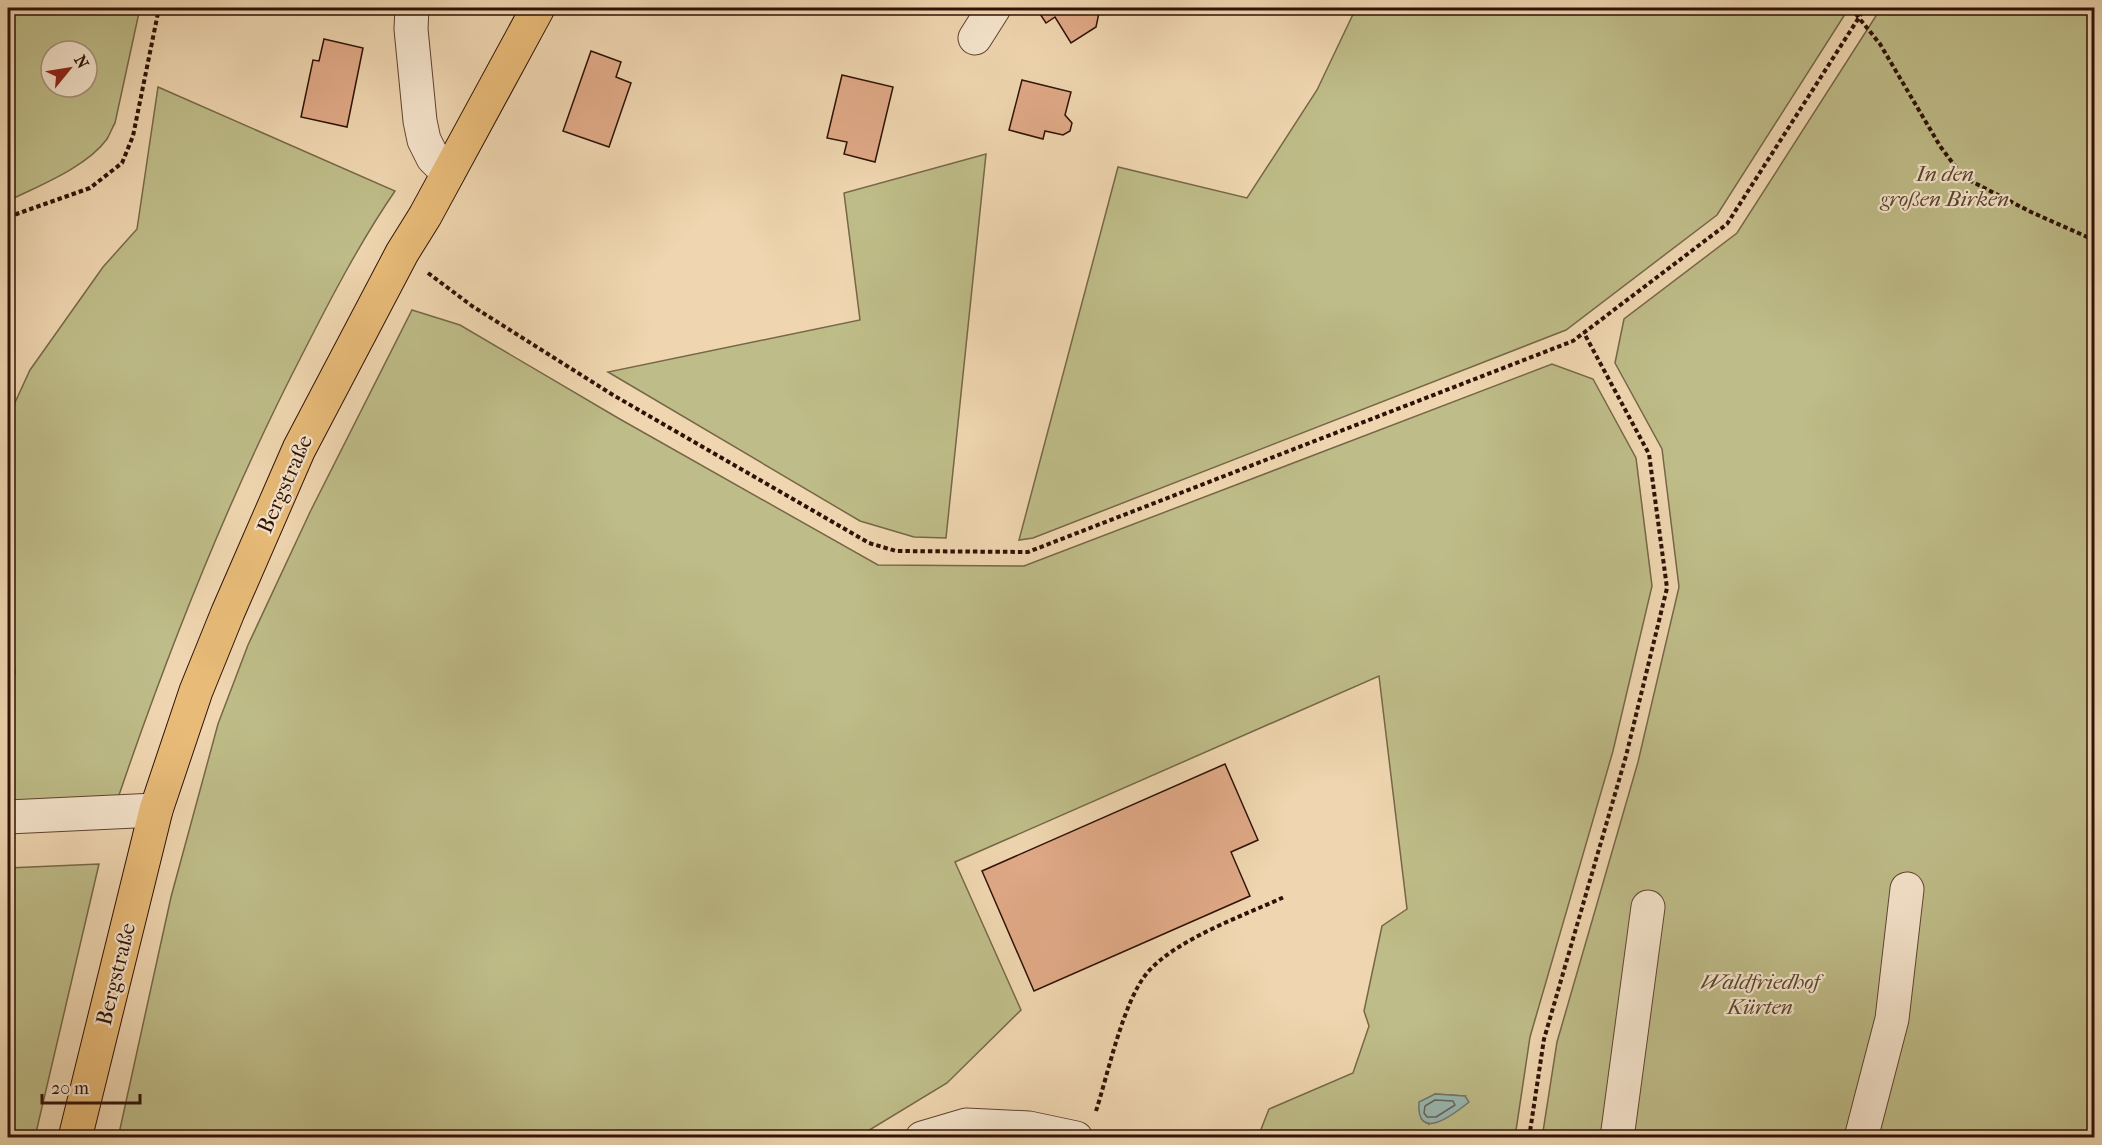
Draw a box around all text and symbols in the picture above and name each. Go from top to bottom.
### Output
north arrow [39,39,99,99]
text: N [70,52,93,73]
park label: In den großen Birken [1879,161,2009,212]
street label: Bergstraße [252,431,318,537]
street label: Bergstraße [91,920,141,1028]
park label: Waldfriedhof Kürten [1700,969,1824,1020]
scale bar [42,1067,140,1105]
text: 20 m [51,1078,89,1099]

